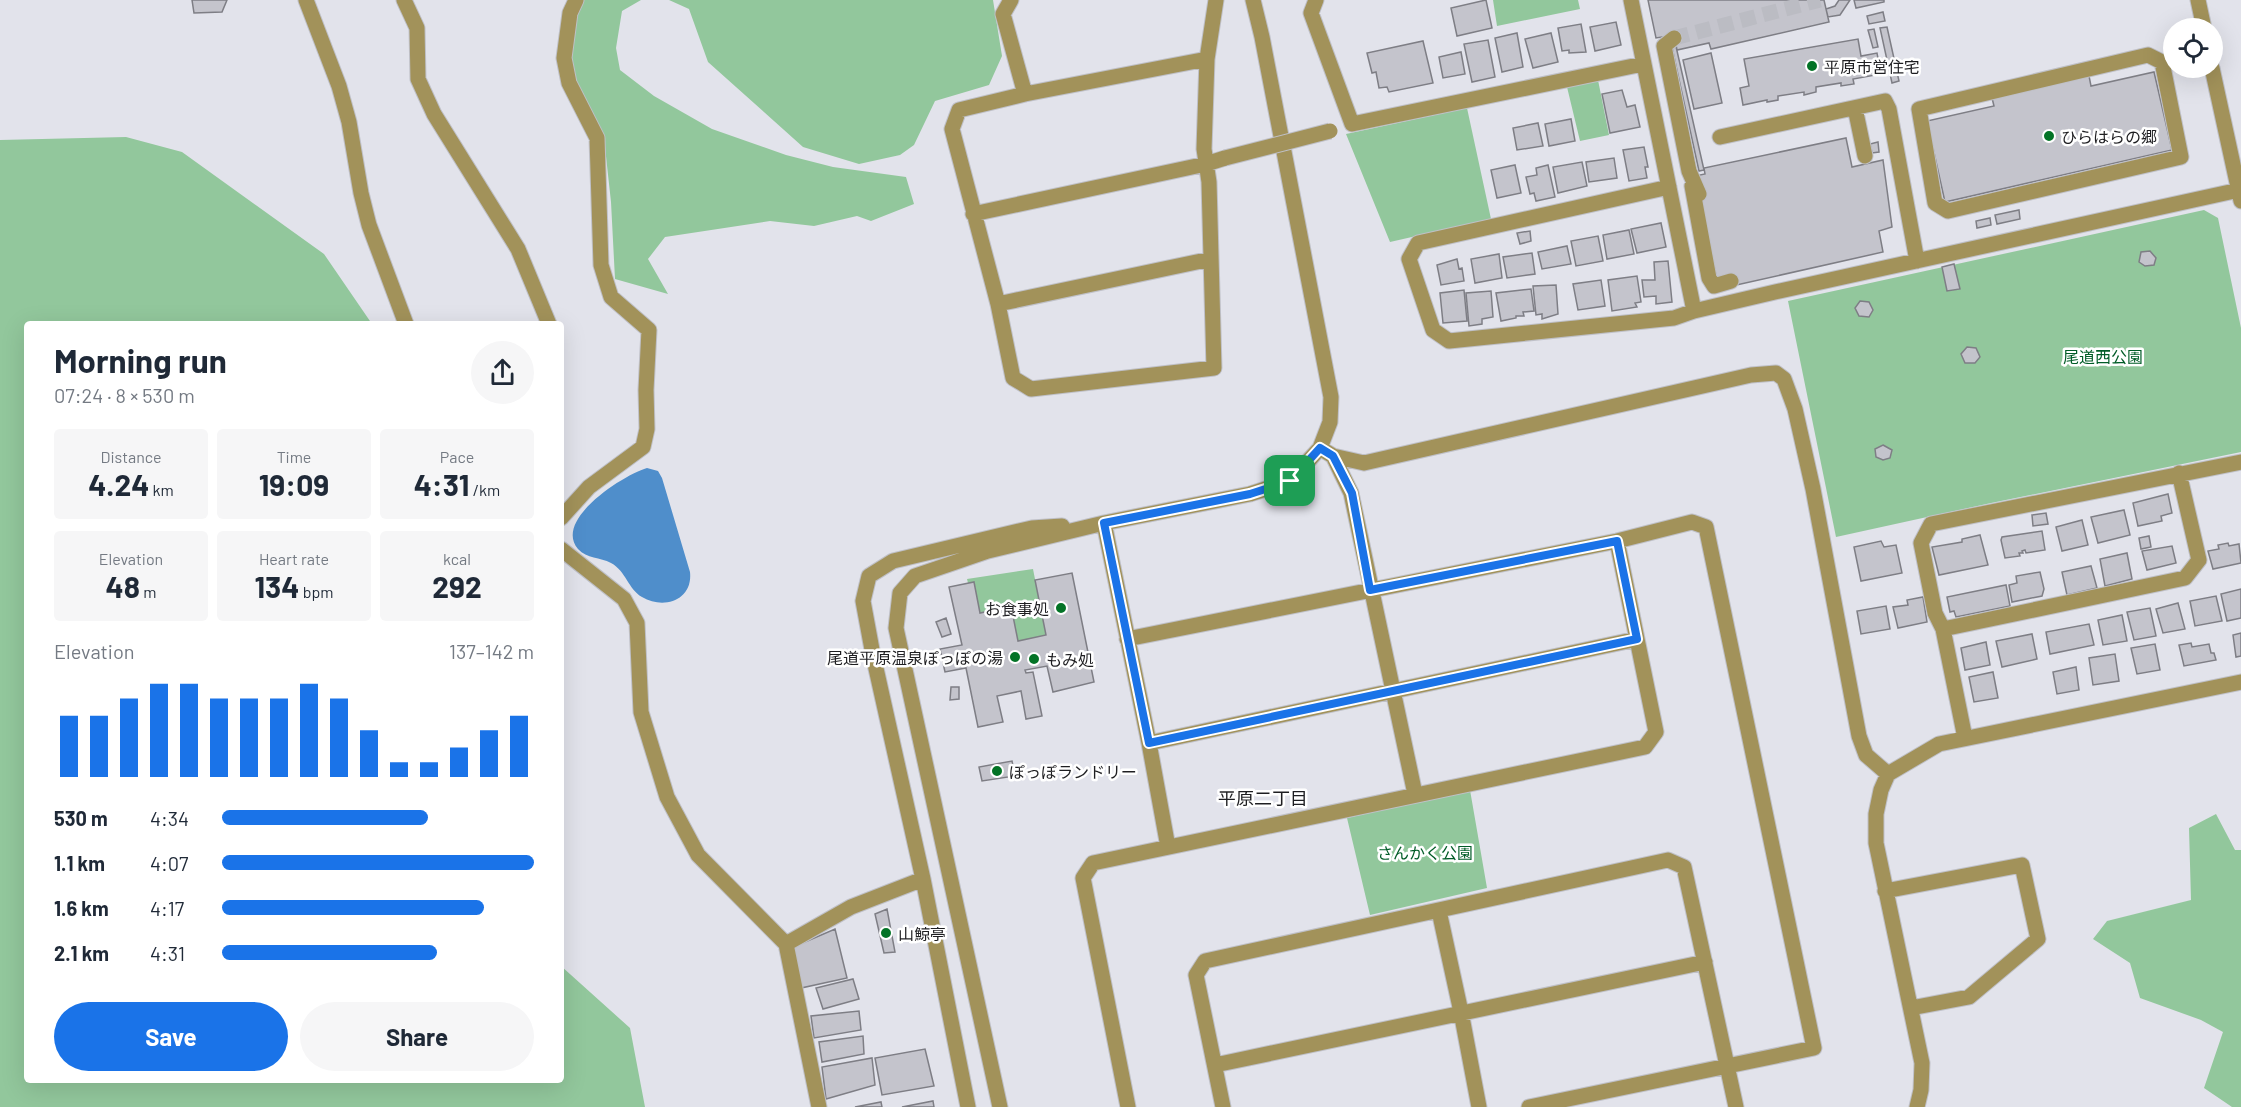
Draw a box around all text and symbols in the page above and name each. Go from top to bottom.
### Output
map controls [2163,18,2223,78]
button: locate [2163,18,2223,78]
place label: 平原市営住宅 [1824,57,1920,76]
marker: 平原市営住宅 [1805,59,1819,73]
place label: ひらはらの郷 [2061,127,2157,146]
marker: ひらはらの郷 [2042,129,2056,143]
text: Morning run [54,340,227,380]
button: share [471,341,534,404]
park label: 尾道西公園 [2063,347,2143,366]
text: 07:24 · 8 × 530 m [54,383,195,407]
text: Distance [101,447,161,466]
text: Time [277,447,311,466]
text: Pace [440,447,474,466]
pin [1264,455,1315,506]
icon: arrive [1273,464,1306,497]
text: 4.24 [88,466,149,502]
text: 19:09 [259,466,329,502]
text: 4:31 [414,466,469,502]
text: km [149,480,174,499]
text: /km [469,480,500,499]
text: Elevation [99,549,163,568]
text: Heart rate [259,549,329,568]
text: kcal [443,549,471,568]
text: 48 [106,568,140,604]
text: 134 [255,568,299,604]
text: 292 [432,568,482,604]
text: m [140,582,156,601]
text: bpm [299,582,334,601]
place label: お食事処 [985,599,1049,618]
marker: お食事処 [1054,601,1068,615]
text: Elevation [54,639,135,663]
text: 137–142 m [449,639,534,663]
place label: 尾道平原温泉ぽっぽの湯 [827,648,1003,667]
marker: 尾道平原温泉ぽっぽの湯 [1008,650,1022,664]
place label: もみ処 [1046,650,1094,669]
marker: もみ処 [1027,652,1041,666]
place label: ぽっぽランドリー [1009,762,1137,781]
marker: ぽっぽランドリー [990,764,1004,778]
district label: 平原二丁目 [1218,787,1308,809]
text: 530 m [54,806,108,830]
text: 4:34 [150,806,189,830]
park label: さんかく公園 [1377,843,1473,862]
text: 1.1 km [54,851,105,875]
text: 4:07 [150,851,189,875]
text: 1.6 km [54,896,109,920]
text: 4:17 [150,896,184,920]
place label: 山鯨亭 [898,924,946,943]
marker: 山鯨亭 [879,926,893,940]
text: 2.1 km [54,941,109,965]
text: 4:31 [150,941,185,965]
button: Save [54,1002,288,1071]
button: Share [300,1002,534,1071]

